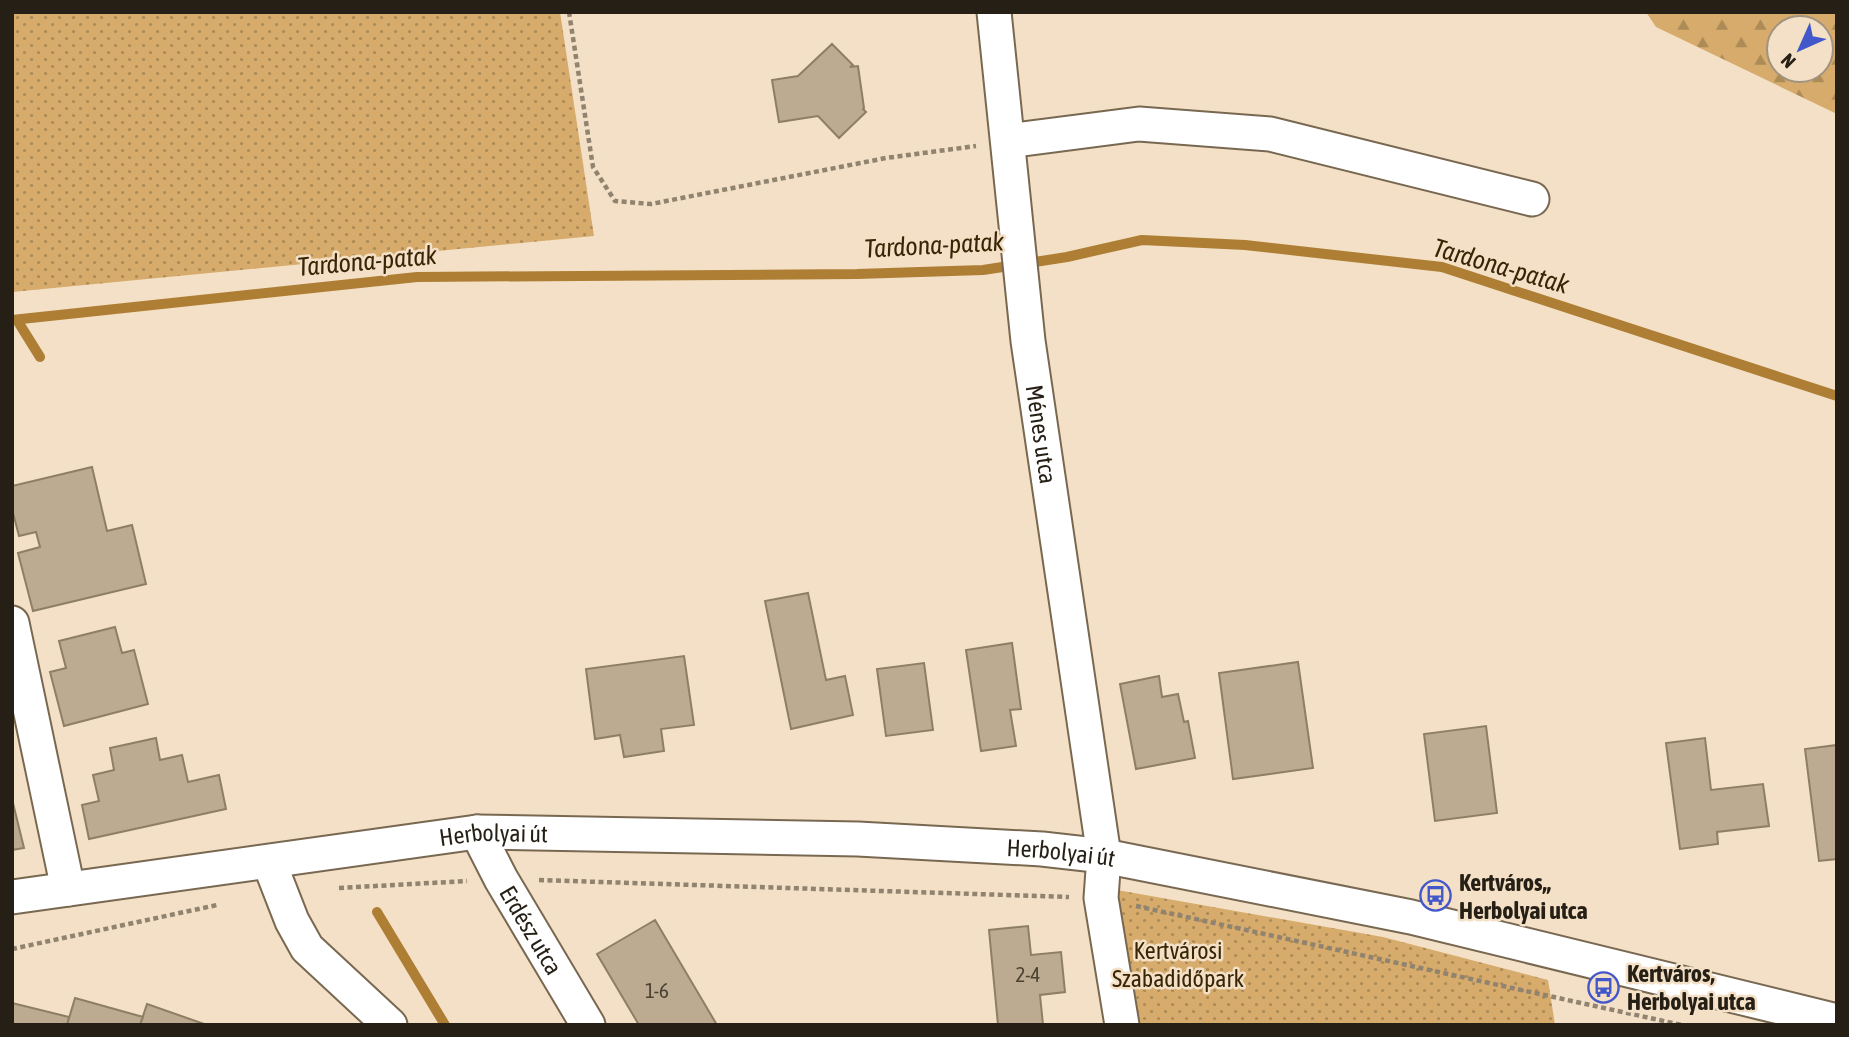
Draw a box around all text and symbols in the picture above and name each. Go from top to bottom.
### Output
north arrow [1765,14,1835,84]
text: N [1776,49,1800,73]
water label: Tardona-patak [863,226,1005,264]
water label: Tardona-patak [1430,232,1573,300]
water label: Tardona-patak [296,240,438,282]
street label: Ménes utca [1021,383,1062,486]
street label: Herbolyai út [438,818,548,851]
street label: Herbolyai út [1006,834,1118,871]
place label: Kertváros,, Herbolyai utca [1459,869,1588,924]
bus stop icon: Kertváros,, Herbolyai utca [1419,879,1453,913]
street label: Erdész utca [495,881,568,979]
park label: Kertvárosi Szabadidőpark [1112,937,1245,992]
place label: Kertváros, Herbolyai utca [1627,960,1756,1015]
house number: 2-4 [1016,962,1041,986]
bus stop icon: Kertváros, Herbolyai utca [1587,970,1621,1004]
house number: 1-6 [645,978,669,1002]

